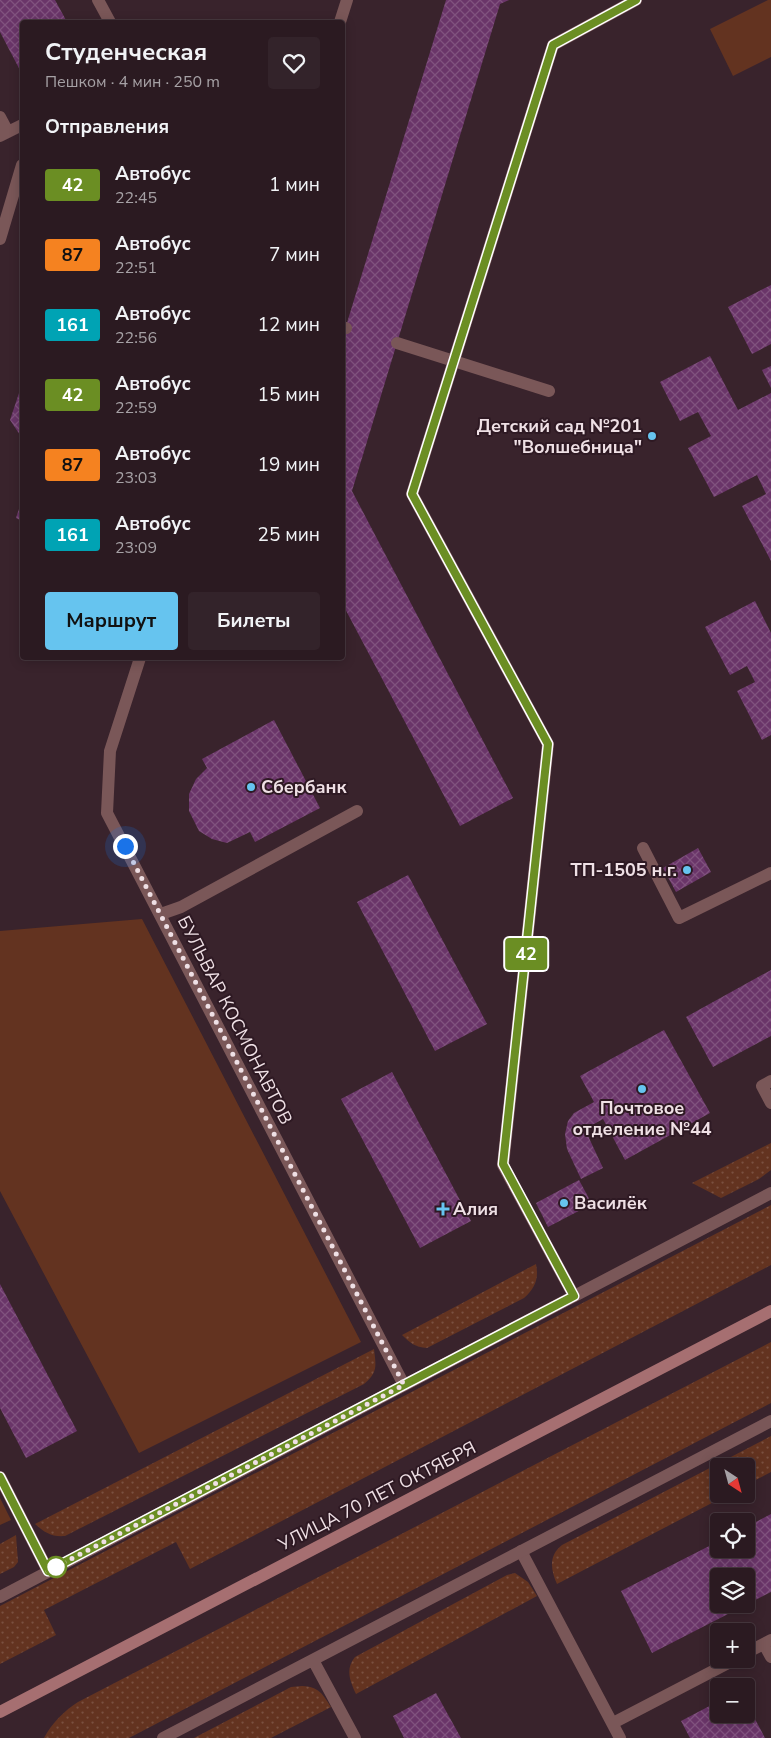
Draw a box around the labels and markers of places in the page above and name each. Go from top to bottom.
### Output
place label: Детский сад №201 "Волшебница" [477,414,642,459]
marker: Детский сад №201 "Волшебница" [646,430,658,442]
place label: Сбербанк [261,775,348,799]
marker: Сбербанк [245,781,257,793]
place label: ТП-1505 н.г. [571,858,677,882]
marker: ТП-1505 н.г. [681,864,693,876]
marker: Почтовое отделение №44 [636,1083,648,1095]
place label: Почтовое отделение №44 [573,1096,712,1141]
place label: Василёк [574,1191,648,1215]
place label: Алия [453,1197,498,1221]
marker: Василёк [558,1197,570,1209]
marker: Алия [437,1203,449,1215]
unlabelled marker [45,1556,67,1578]

